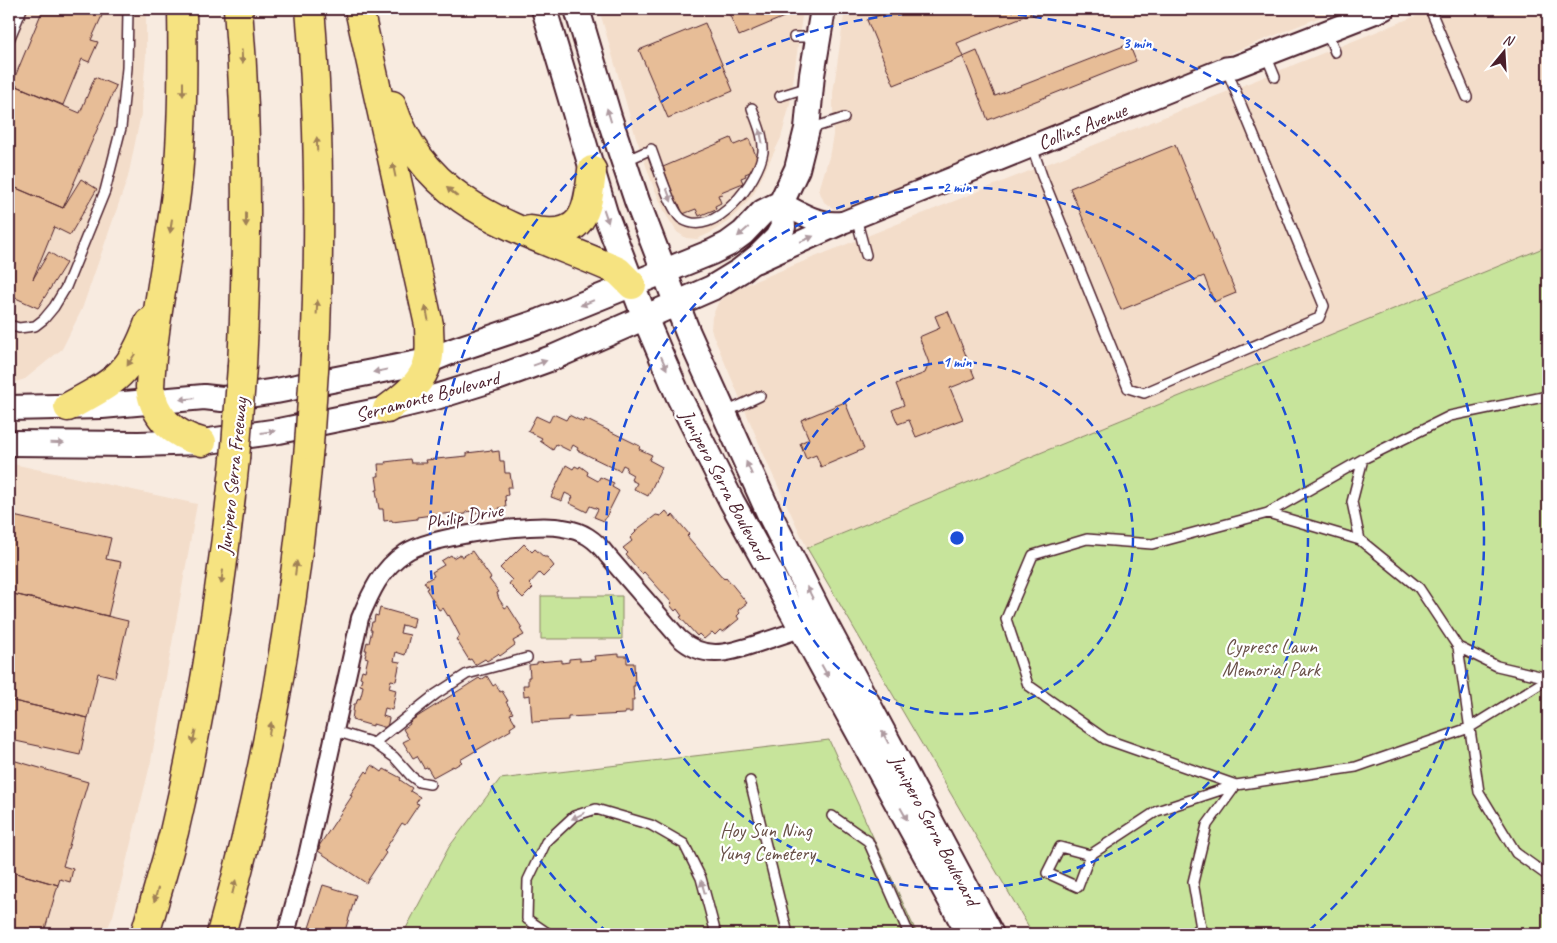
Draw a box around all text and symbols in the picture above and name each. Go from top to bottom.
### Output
north arrow [1480,28,1530,78]
text: N [1501,31,1517,50]
text: 3 min [1123,34,1152,53]
one-way arrow [238,50,246,66]
one-way arrow [179,82,187,98]
street label: Collins Avenue [1034,97,1132,156]
one-way arrow [604,107,612,122]
one-way arrow [757,128,765,144]
one-way arrow [313,136,321,152]
one-way arrow [390,162,398,178]
text: 2 min [943,178,972,197]
one-way arrow [446,187,459,198]
one-way arrow [665,188,673,203]
one-way arrow [603,209,610,224]
one-way arrow [242,212,250,228]
one-way arrow [167,218,175,234]
one-way arrow [738,226,750,238]
one-way arrow [800,235,814,243]
one-way arrow [313,298,321,314]
one-way arrow [580,300,594,308]
one-way arrow [422,305,430,321]
text: 1 min [943,353,972,372]
one-way arrow [127,354,136,367]
one-way arrow [661,356,669,370]
one-way arrow [533,359,548,367]
street label: Serramonte Boulevard [352,364,505,428]
one-way arrow [372,367,388,375]
one-way arrow [179,395,195,403]
street label: Junipero Serra Freeway [212,395,253,557]
street label: Junipero Serra Boulevard [674,405,776,568]
one-way arrow [260,428,276,436]
one-way arrow [50,439,66,447]
one-way arrow [745,461,753,475]
street label: Philip Drive [424,497,506,536]
centre of rings [948,529,966,547]
one-way arrow [292,560,300,576]
one-way arrow [218,570,226,586]
one-way arrow [806,586,814,600]
park label: Cypress Lawn Memorial Park [1222,634,1322,682]
one-way arrow [821,664,829,679]
one-way arrow [266,720,274,736]
one-way arrow [190,730,198,746]
one-way arrow [881,730,889,744]
street label: Junipero Serra Boulevard [884,750,986,913]
one-way arrow [899,807,908,820]
one-way arrow [570,812,585,820]
park label: Hoy Sun Ning Yung Cemetery [717,818,817,866]
one-way arrow [230,880,238,895]
one-way arrow [699,880,707,895]
one-way arrow [152,888,160,903]

